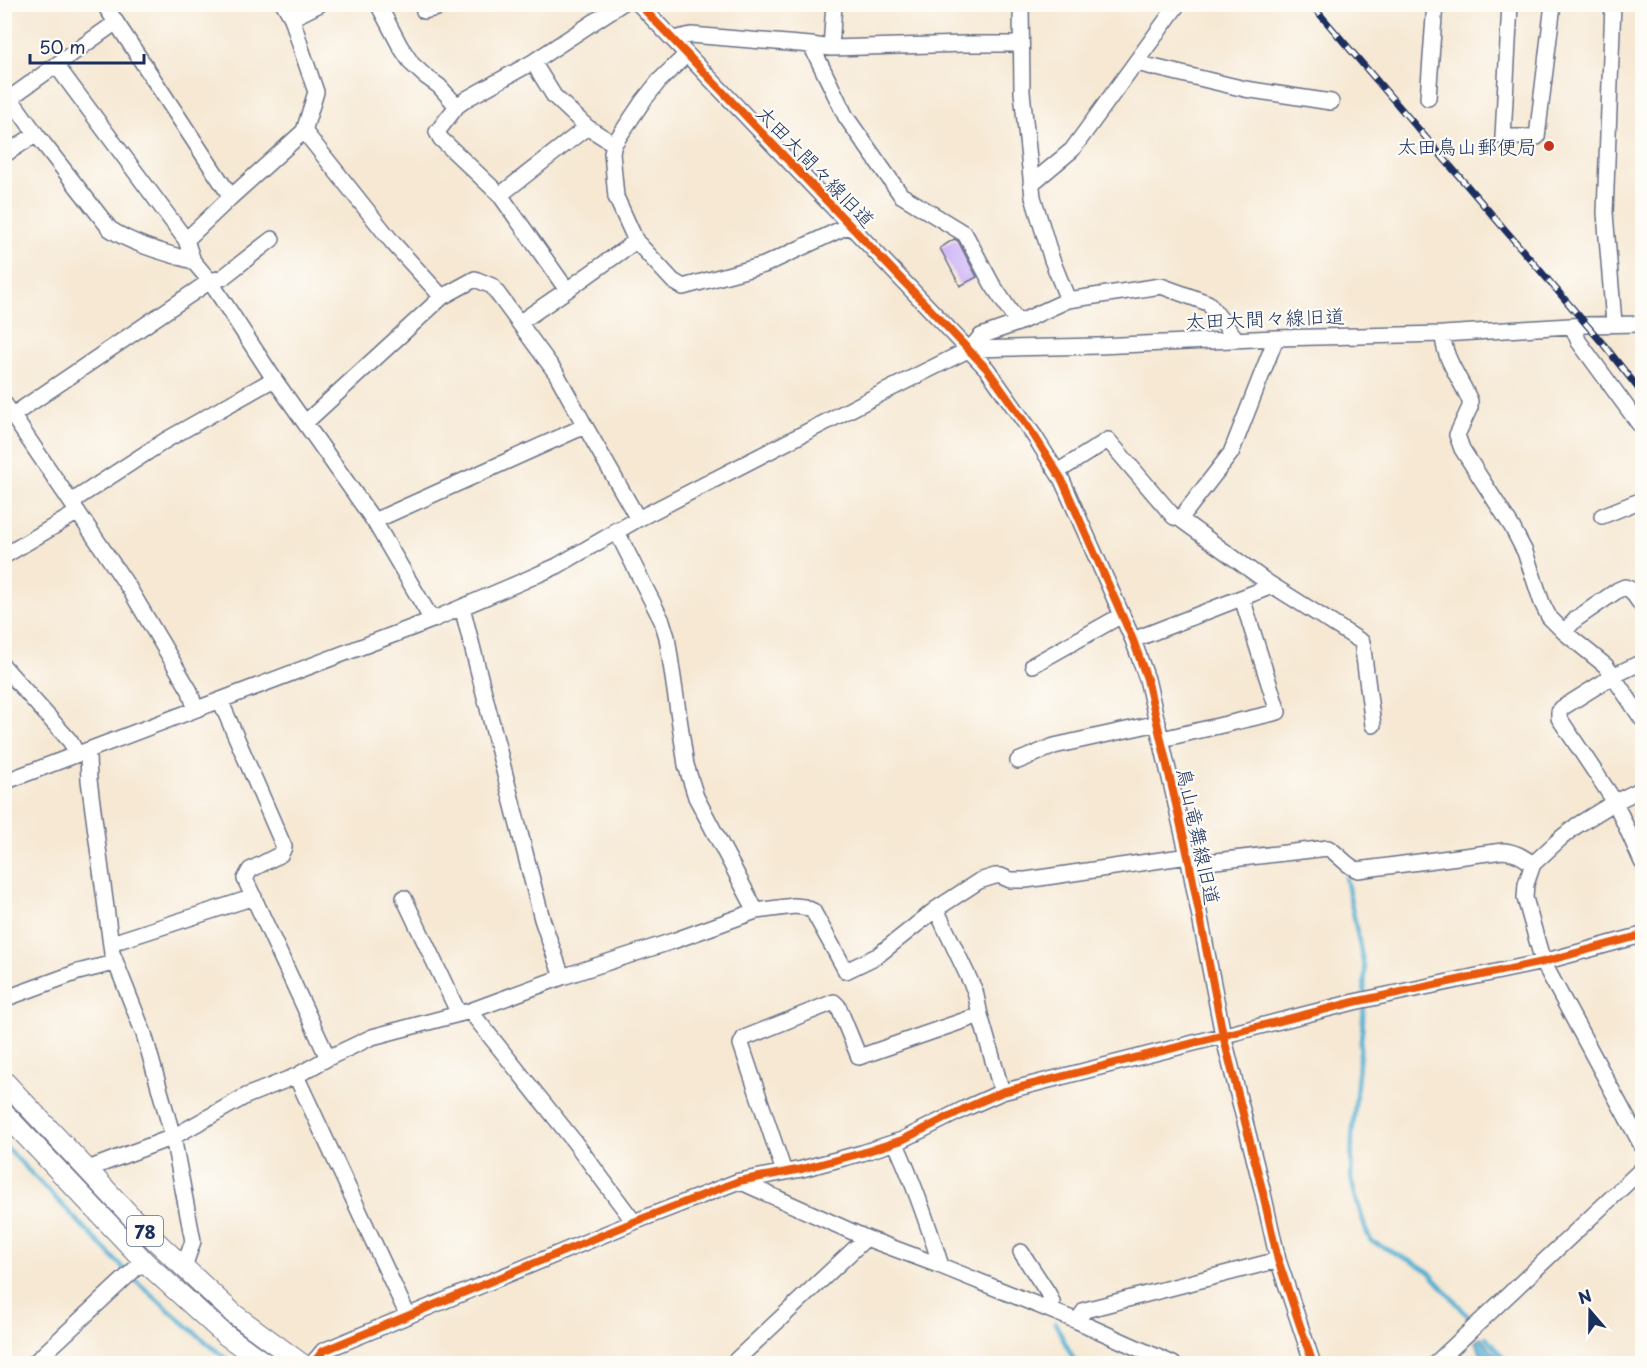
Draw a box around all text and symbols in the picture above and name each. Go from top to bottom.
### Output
scale bar [30,27,144,65]
text: 50 m [39,33,86,60]
street label: 太田大間々線旧道 [750,98,882,234]
place label: 太田鳥山郵便局 [1397,131,1537,161]
marker: 太田鳥山郵便局 [1542,139,1556,153]
street label: 太田大間々線旧道 [1185,300,1345,336]
street label: 鳥山竜舞線旧道 [1170,764,1228,908]
road number: 78 [127,1216,163,1246]
north arrow [1560,1281,1620,1341]
text: N [1574,1283,1595,1309]

